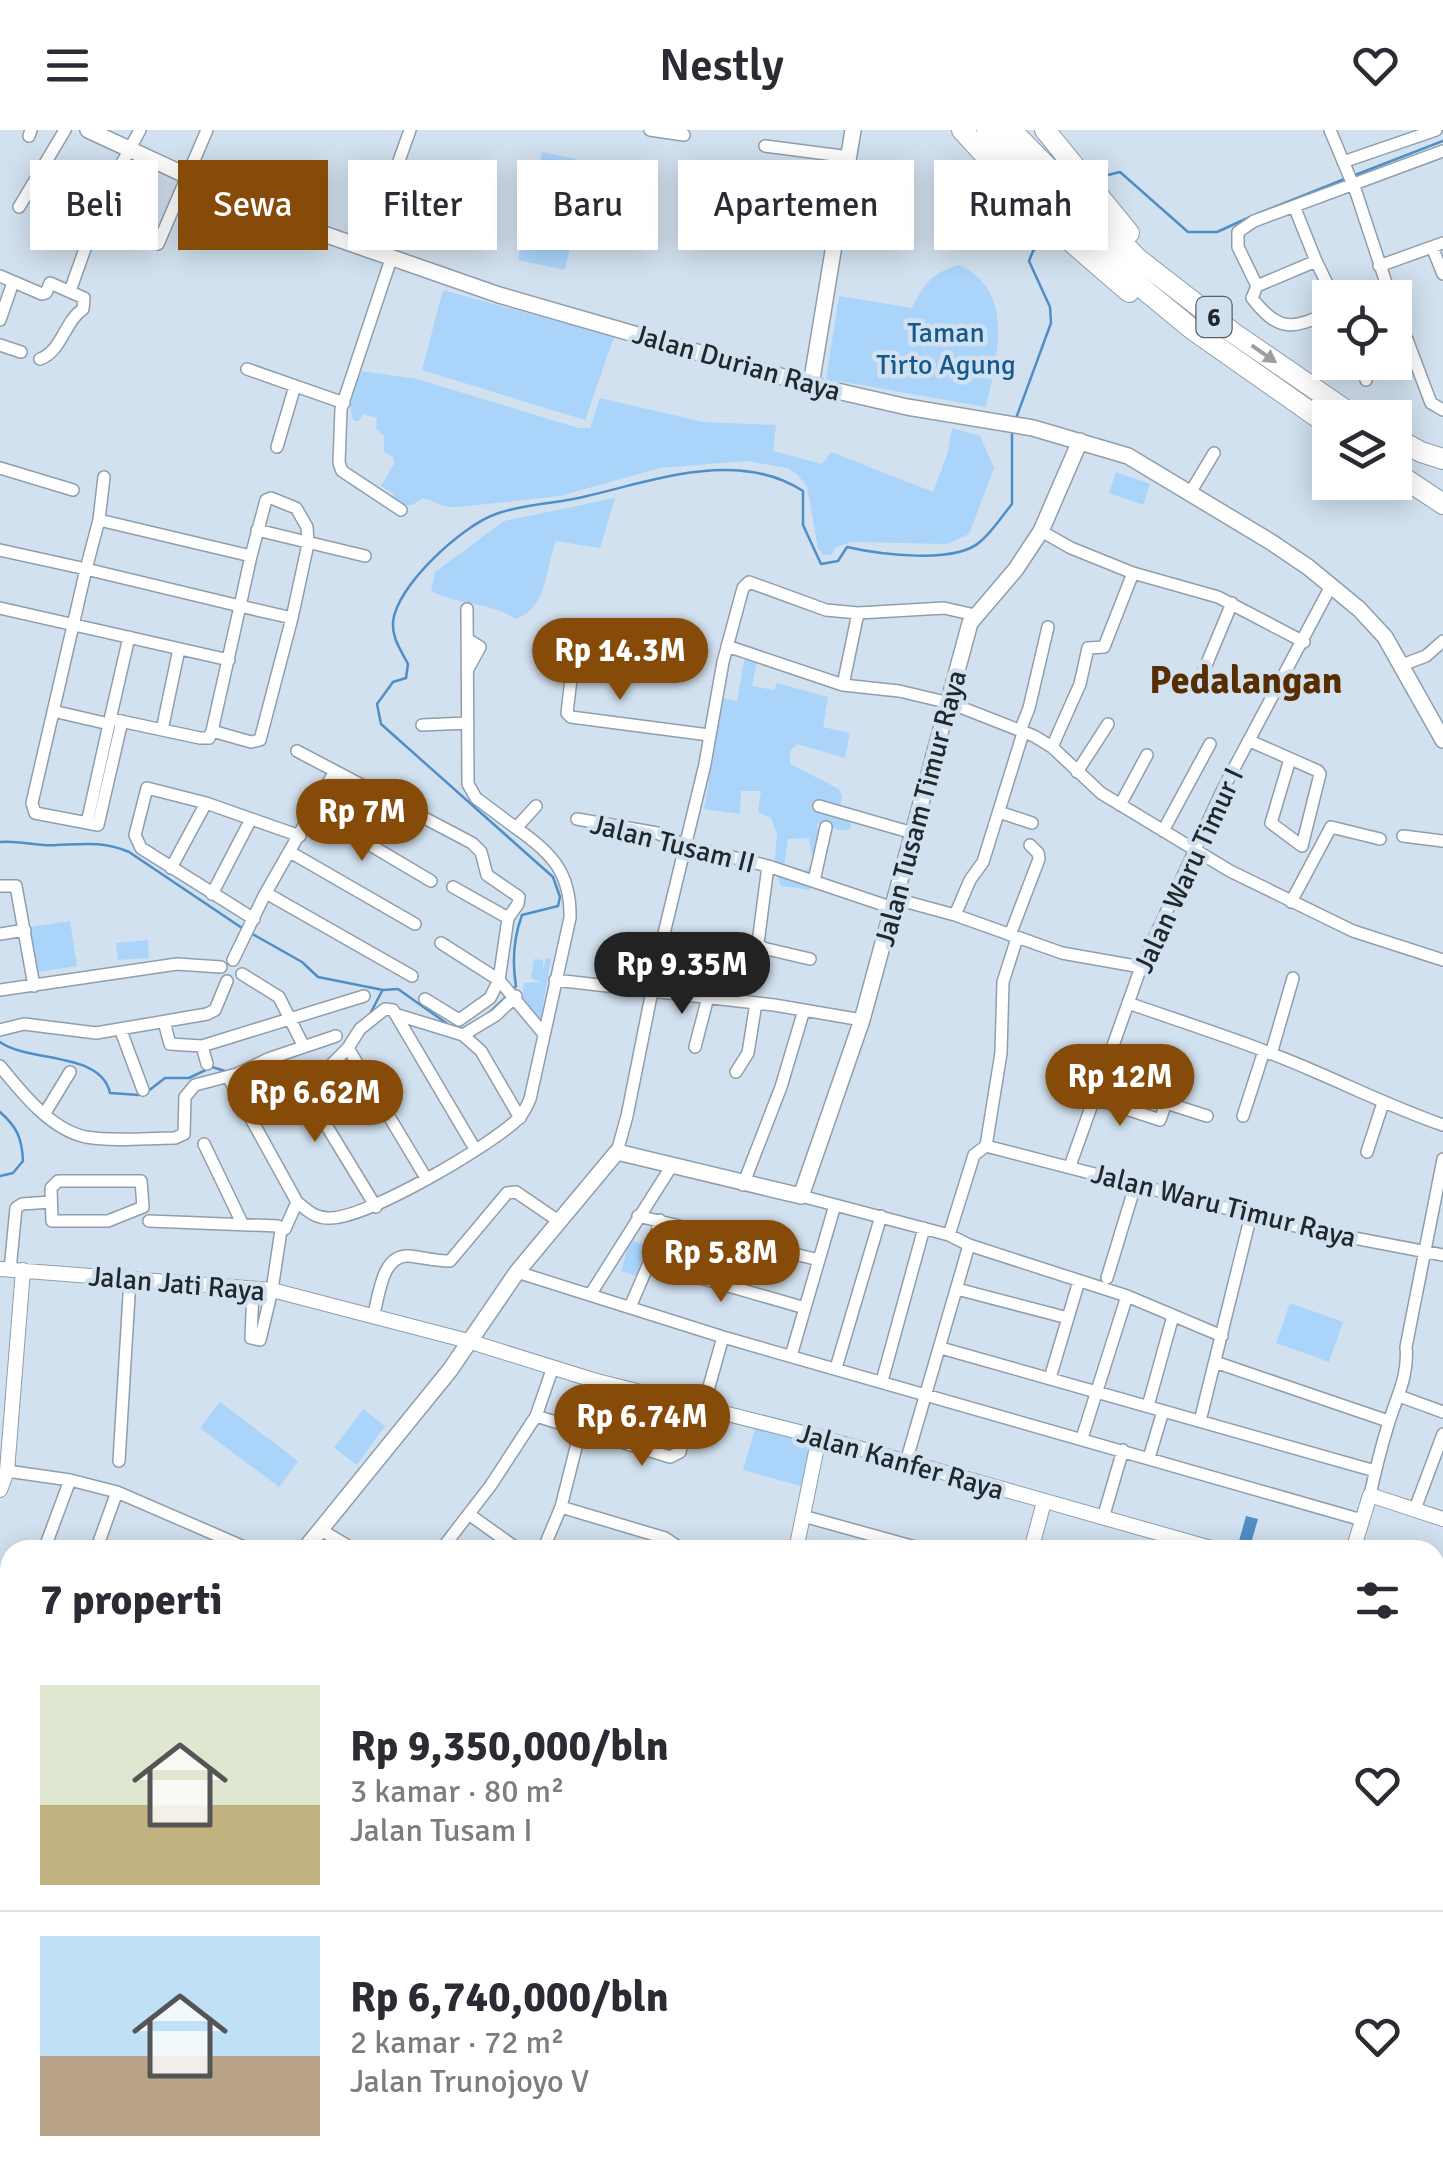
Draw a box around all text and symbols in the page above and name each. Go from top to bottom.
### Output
icon: menu [40,38,95,93]
text: Nestly [659,38,784,93]
icon: heart [1348,38,1403,93]
chip: Beli [30,160,158,250]
chip: Sewa [178,160,328,250]
chip: Filter [348,160,497,250]
chip: Baru [517,160,658,250]
chip: Apartemen [678,160,914,250]
chip: Rumah [934,160,1108,250]
map controls [1312,280,1412,500]
button: locate [1312,280,1412,380]
road number: 6 [1196,297,1232,337]
park label: Taman Tirto Agung [876,316,1016,382]
street label: Jalan Durian Raya [629,317,845,409]
one-way arrow [1251,344,1278,363]
button: layers [1312,400,1412,500]
pin: Rp 14.3M [517,618,723,703]
text: Rp 14.3M [554,631,686,670]
district label: Pedalangan [1149,657,1343,704]
street label: Jalan Tusam Timur Raya [868,666,974,950]
street label: Jalan Waru Timur I [1127,762,1251,978]
pin: Rp 7M [292,779,432,864]
text: Rp 7M [318,792,406,831]
street label: Jalan Tusam II [587,807,758,881]
pin: Rp 9.35M [579,932,785,1017]
text: Rp 9.35M [616,945,748,984]
pin: Rp 12M [1039,1044,1201,1129]
text: Rp 12M [1067,1057,1173,1096]
pin: Rp 6.62M [212,1060,418,1145]
text: Rp 6.62M [249,1073,381,1112]
street label: Jalan Waru Timur Raya [1088,1157,1360,1255]
pin: Rp 5.8M [629,1220,813,1305]
text: Rp 5.8M [664,1233,778,1272]
street label: Jalan Jati Raya [87,1259,266,1309]
pin: Rp 6.74M [539,1384,745,1469]
text: Rp 6.74M [576,1397,708,1436]
street label: Jalan Kanfer Raya [794,1416,1008,1508]
icon: filters [1350,1573,1405,1628]
text: 7 properti [40,1575,223,1626]
text: Rp 9,350,000/bln [350,1721,669,1772]
icon: home [120,1725,240,1845]
icon: heart [1350,1758,1405,1813]
text: 3 kamar · 80 m² [350,1772,564,1811]
text: Jalan Tusam I [350,1811,533,1850]
text: Rp 6,740,000/bln [350,1972,669,2023]
icon: home [120,1976,240,2096]
icon: heart [1350,2009,1405,2064]
text: 2 kamar · 72 m² [350,2023,564,2062]
text: Jalan Trunojoyo V [350,2062,589,2101]

